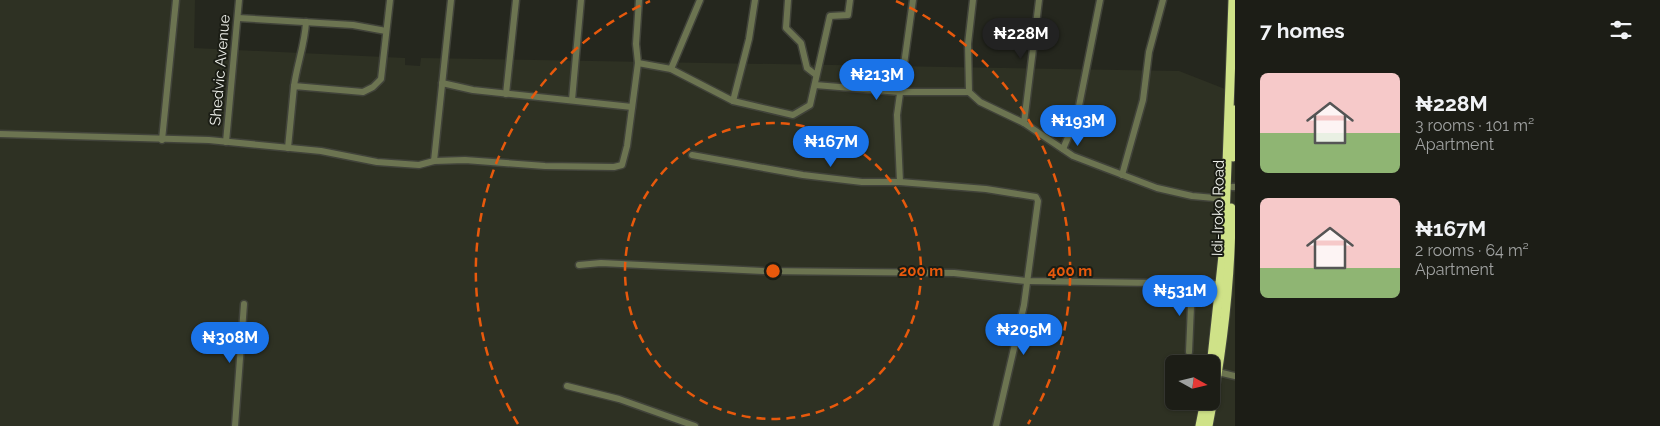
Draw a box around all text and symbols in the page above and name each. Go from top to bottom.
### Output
street label: Shedvic Avenue [206,13,234,126]
icon: filters [1607,16,1635,44]
pin: ₦228M [986,18,1056,60]
text: 7 homes [1260,18,1345,43]
text: ₦228M [993,24,1049,43]
pin: ₦213M [842,58,912,101]
text: ₦213M [850,65,904,84]
text: ₦228M [1415,91,1488,116]
icon: home [1300,93,1360,153]
pin: ₦193M [1043,104,1113,147]
text: ₦193M [1051,111,1105,130]
text: 3 rooms · 101 m² [1415,116,1534,135]
pin: ₦167M [796,126,866,168]
text: ₦167M [804,132,858,151]
text: Apartment [1415,135,1494,154]
street label: Idi-Iroko Road [1208,160,1228,256]
text: ₦167M [1415,216,1486,241]
icon: home [1300,218,1360,278]
text: 2 rooms · 64 m² [1415,241,1529,260]
text: Apartment [1415,260,1494,279]
centre of rings [764,262,782,280]
text: 200 m [899,262,943,280]
text: 400 m [1048,262,1092,280]
pin: ₦531M [1145,274,1215,317]
text: ₦531M [1153,281,1207,300]
pin: ₦205M [989,314,1059,356]
text: ₦205M [996,320,1052,339]
pin: ₦308M [195,322,265,364]
text: ₦308M [202,328,258,347]
north arrow [1165,355,1220,410]
map controls [1165,355,1220,410]

